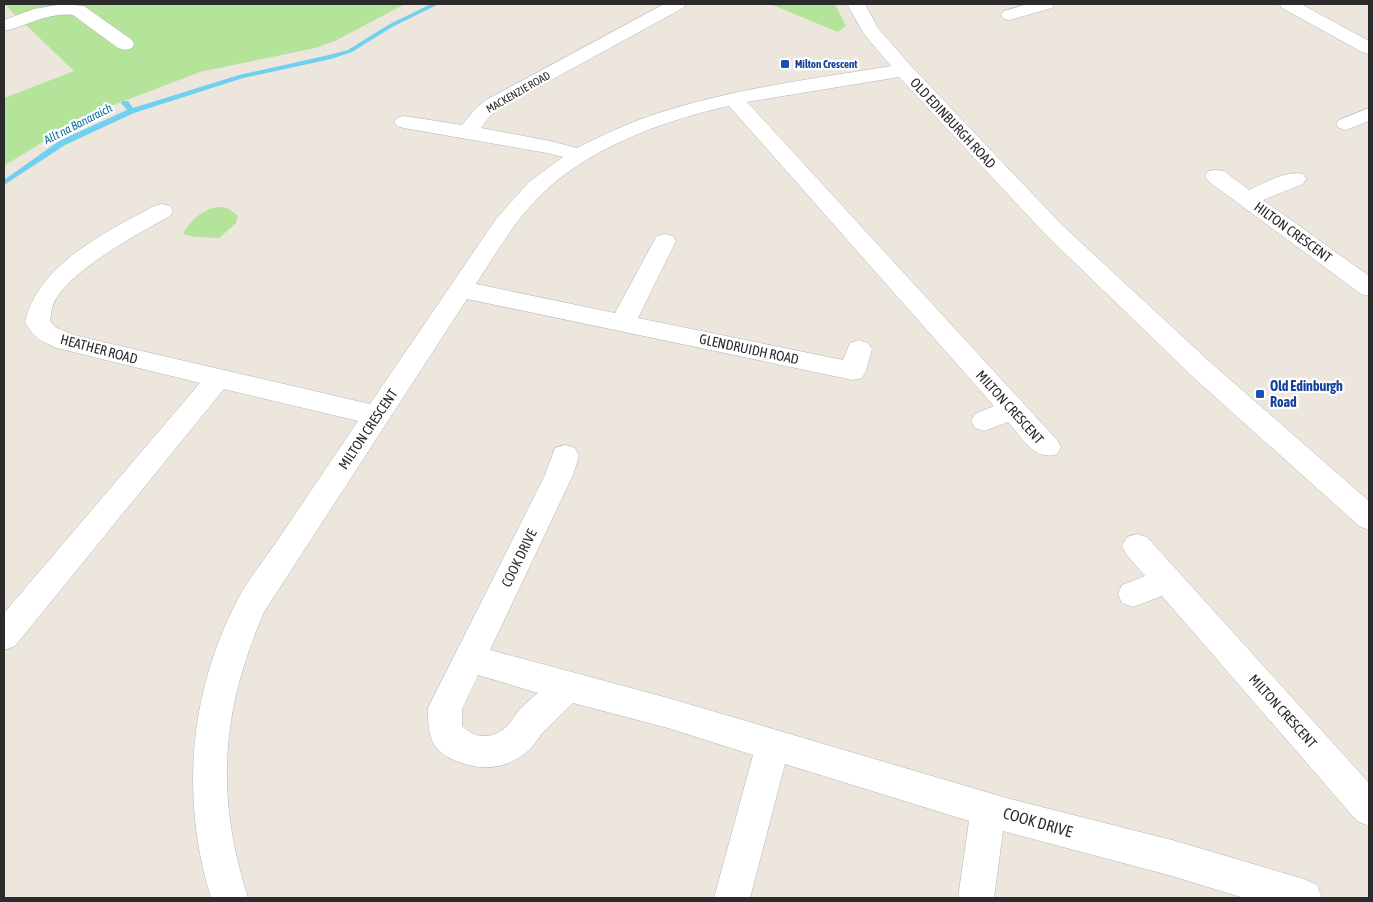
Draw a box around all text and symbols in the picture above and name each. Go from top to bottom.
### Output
marker: Milton Crescent [779,58,791,70]
place label: Milton Crescent [795,58,858,70]
street label: MACKENZIE ROAD [484,69,552,115]
street label: OLD EDINBURGH ROAD [907,74,999,172]
water label: Allt na Banaraich [41,101,115,148]
street label: HILTON CRESCENT [1251,199,1335,265]
street label: HEATHER ROAD [59,331,140,367]
street label: GLENDRUIDH ROAD [698,331,800,367]
street label: MILTON CRESCENT [973,367,1047,447]
place label: Old Edinburgh Road [1270,378,1343,410]
street label: MILTON CRESCENT [335,386,401,472]
marker: Old Edinburgh Road [1254,388,1266,400]
street label: COOK DRIVE [498,526,540,590]
street label: MILTON CRESCENT [1246,671,1320,751]
street label: COOK DRIVE [1001,804,1075,841]

